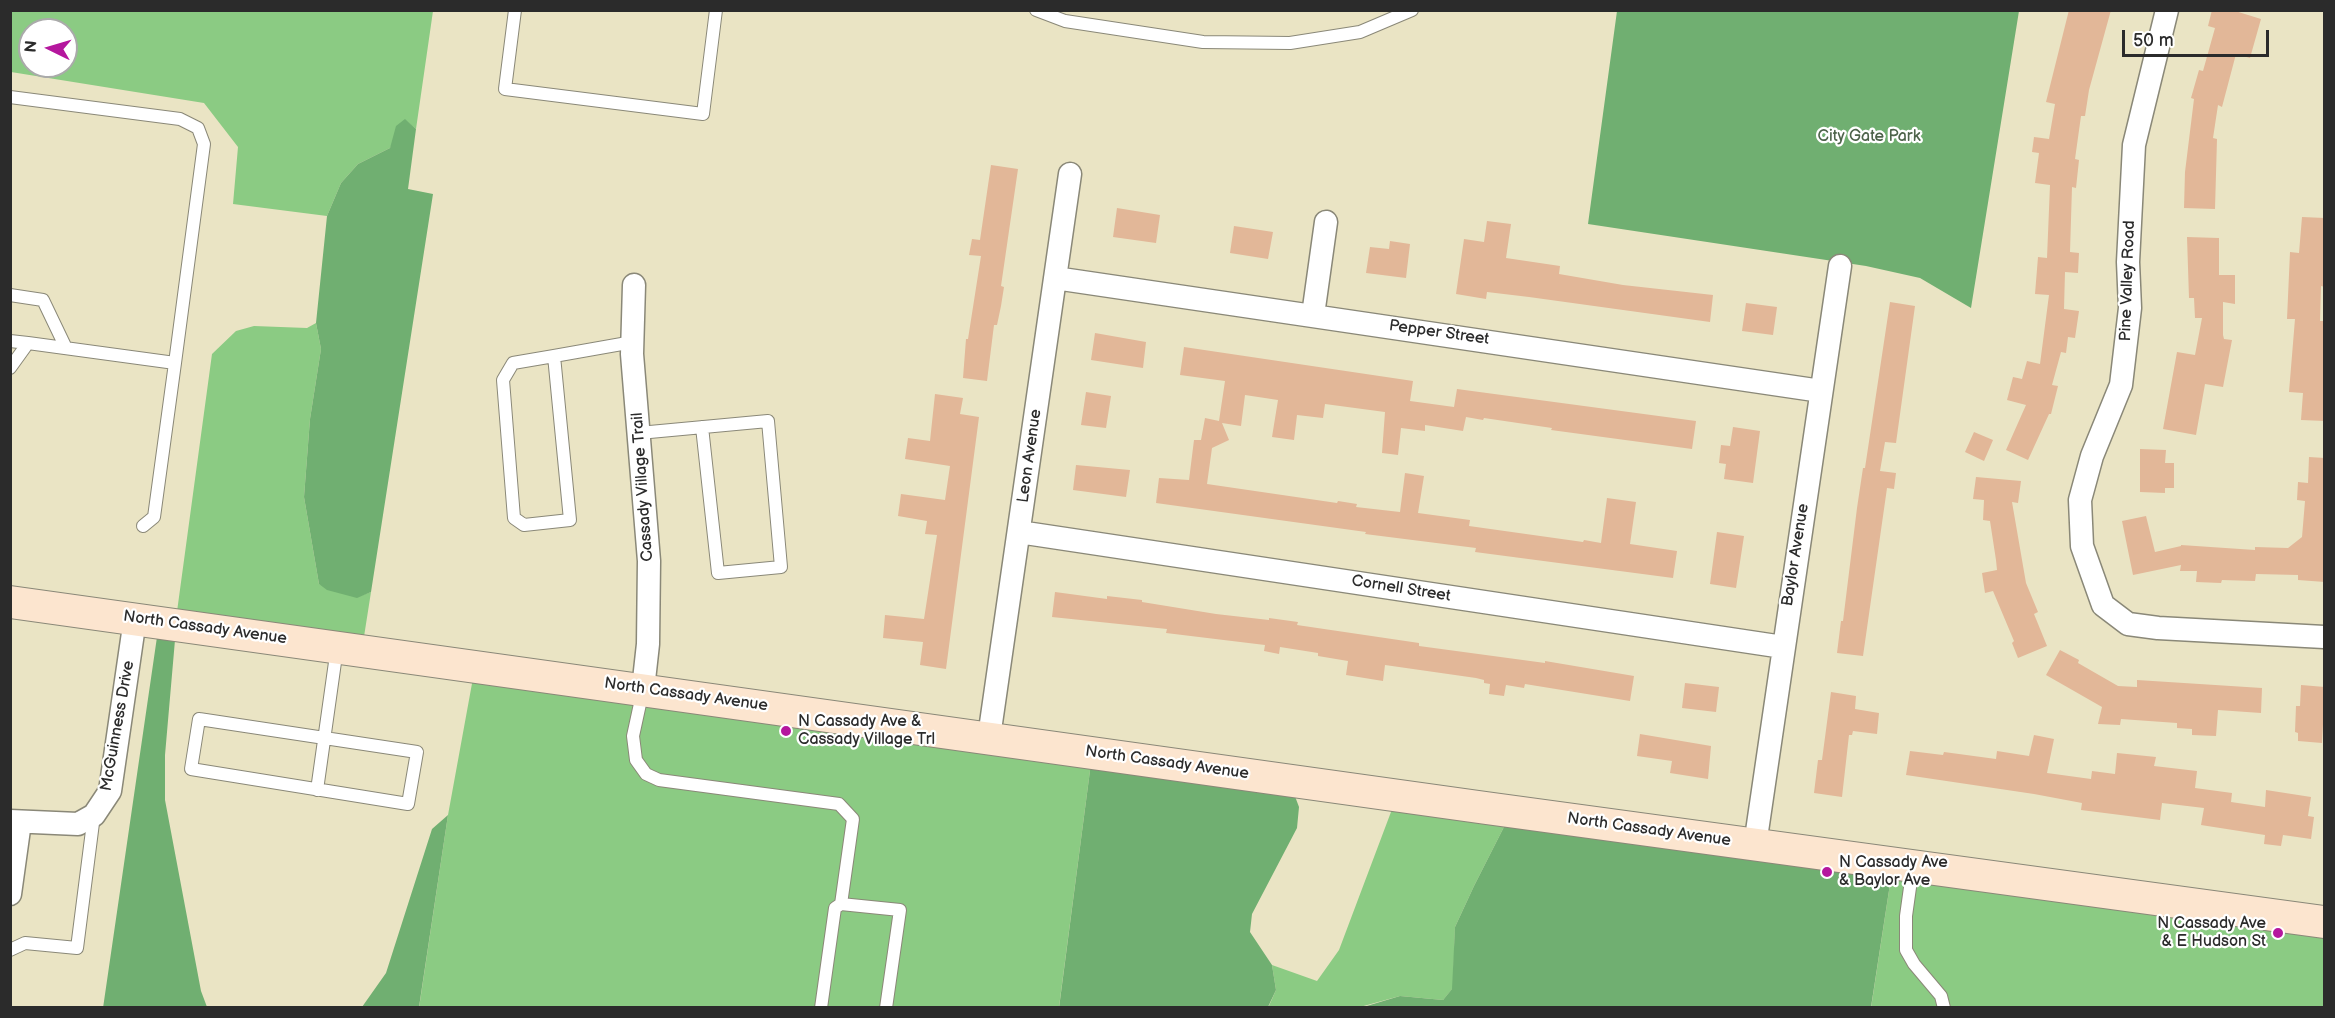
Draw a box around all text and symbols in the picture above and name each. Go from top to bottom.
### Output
north arrow [18,18,78,78]
scale bar [2125,18,2272,56]
text: 50 m [2133,30,2174,51]
text: N [22,40,42,53]
park label: City Gate Park [1818,127,1920,147]
street label: Pine Valley Road [2116,220,2140,342]
street label: Pepper Street [1388,316,1490,350]
street label: Leon Avenue [1014,408,1046,504]
street label: Cassady Village Trail [628,412,658,562]
street label: Baylor Avenue [1778,502,1814,608]
street label: Cornell Street [1350,572,1452,606]
street label: North Cassady Avenue [122,607,288,649]
street label: McGuinness Drive [97,659,139,793]
street label: North Cassady Avenue [603,674,769,716]
place label: N Cassady Ave & Cassady Village Trl [798,712,935,750]
marker: N Cassady Ave & Cassady Village Trl [779,724,793,738]
street label: North Cassady Avenue [1084,742,1250,784]
street label: North Cassady Avenue [1566,809,1732,851]
place label: N Cassady Ave & Baylor Ave [1839,853,1948,891]
marker: N Cassady Ave & Baylor Ave [1820,865,1834,879]
place label: N Cassady Ave & E Hudson St [2157,914,2266,952]
marker: N Cassady Ave & E Hudson St [2271,926,2285,940]

